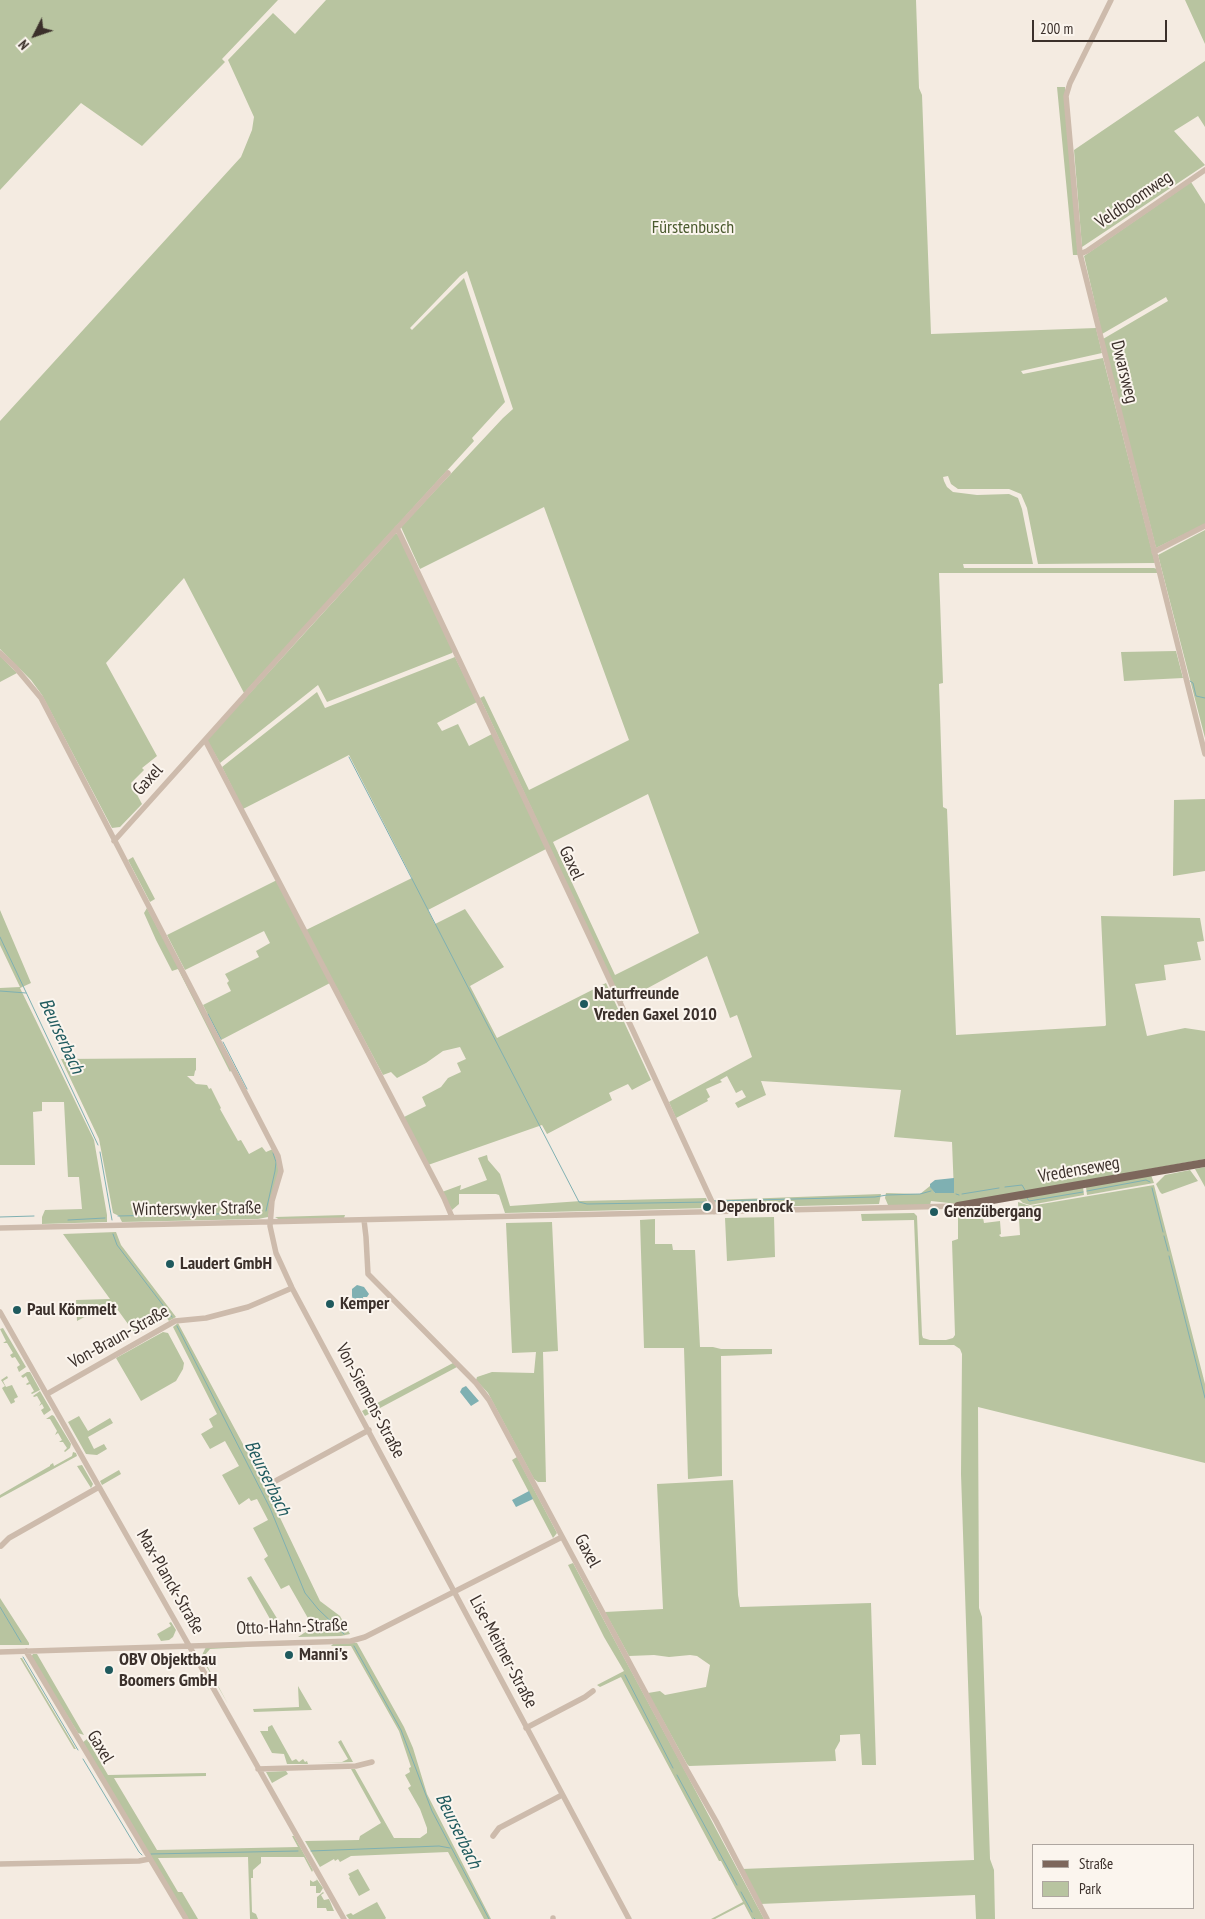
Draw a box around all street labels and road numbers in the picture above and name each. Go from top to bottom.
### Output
street label: Veldboomweg [1092,167,1176,233]
street label: Dwarsweg [1106,338,1142,406]
street label: Gaxel [128,760,168,800]
street label: Gaxel [554,843,588,883]
street label: Vredenseweg [1037,1152,1121,1188]
street label: Winterswyker Straße [132,1197,262,1221]
street label: Von-Braun-Straße [65,1301,173,1373]
street label: Von-Siemens-Straße [331,1340,409,1462]
street label: Max-Planck-Straße [131,1526,209,1638]
street label: Gaxel [569,1531,605,1571]
street label: Lise-Meitner-Straße [464,1592,542,1712]
street label: Otto-Hahn-Straße [236,1614,348,1640]
street label: Gaxel [82,1727,118,1767]

